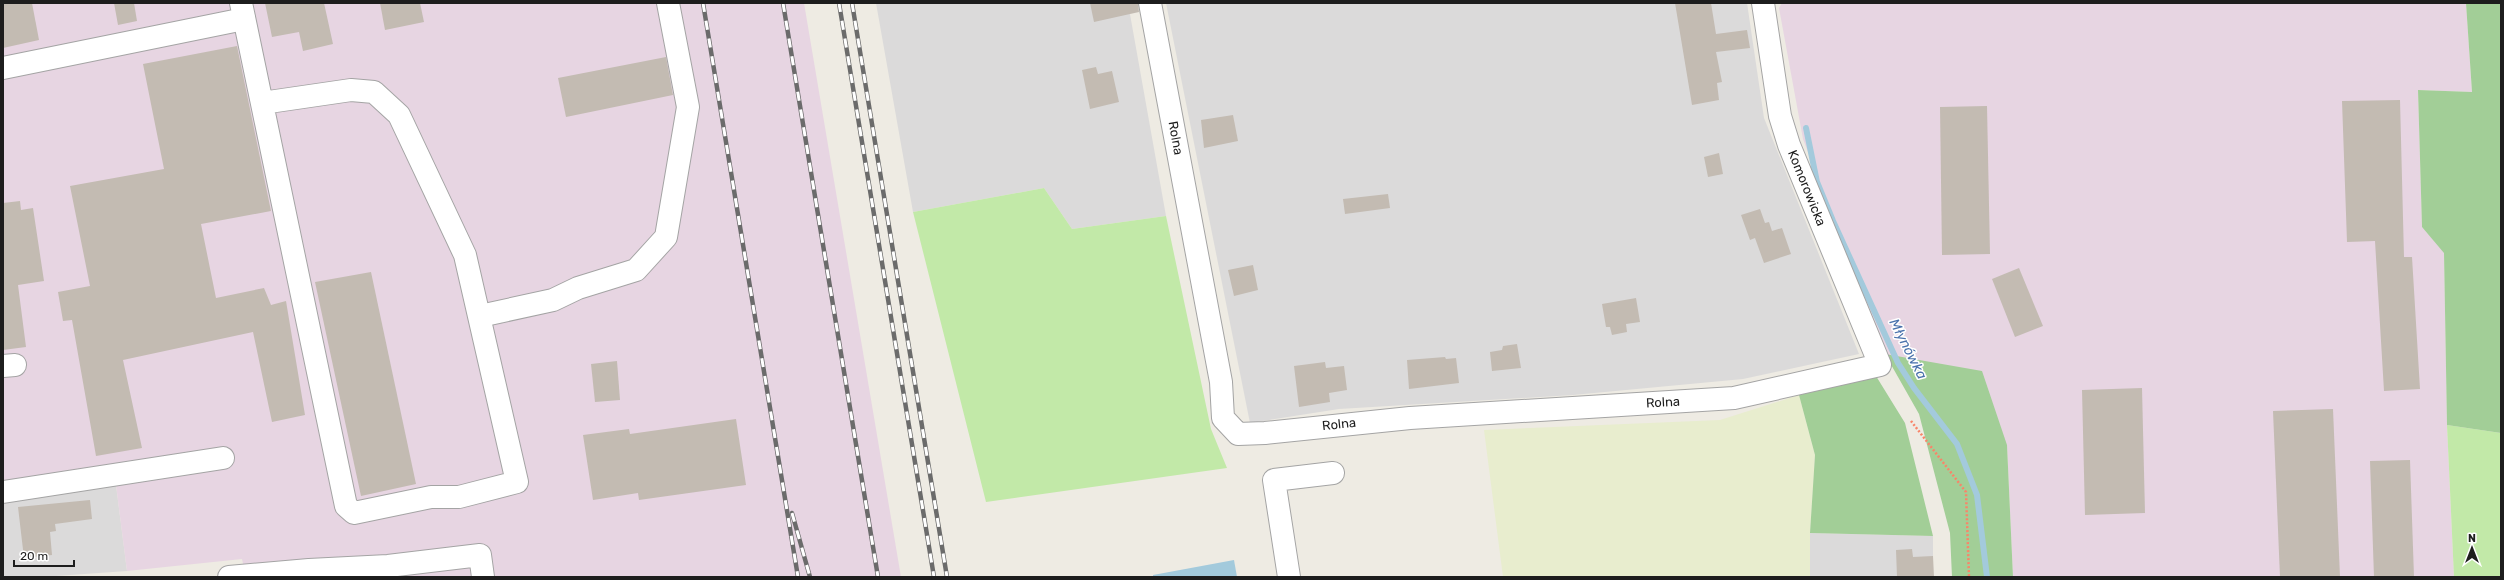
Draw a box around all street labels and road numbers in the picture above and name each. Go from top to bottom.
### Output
street label: Rolna [1166,120,1186,156]
street label: Komorowicka [1785,148,1829,228]
street label: Rolna [1646,394,1680,410]
street label: Rolna [1321,415,1357,433]

